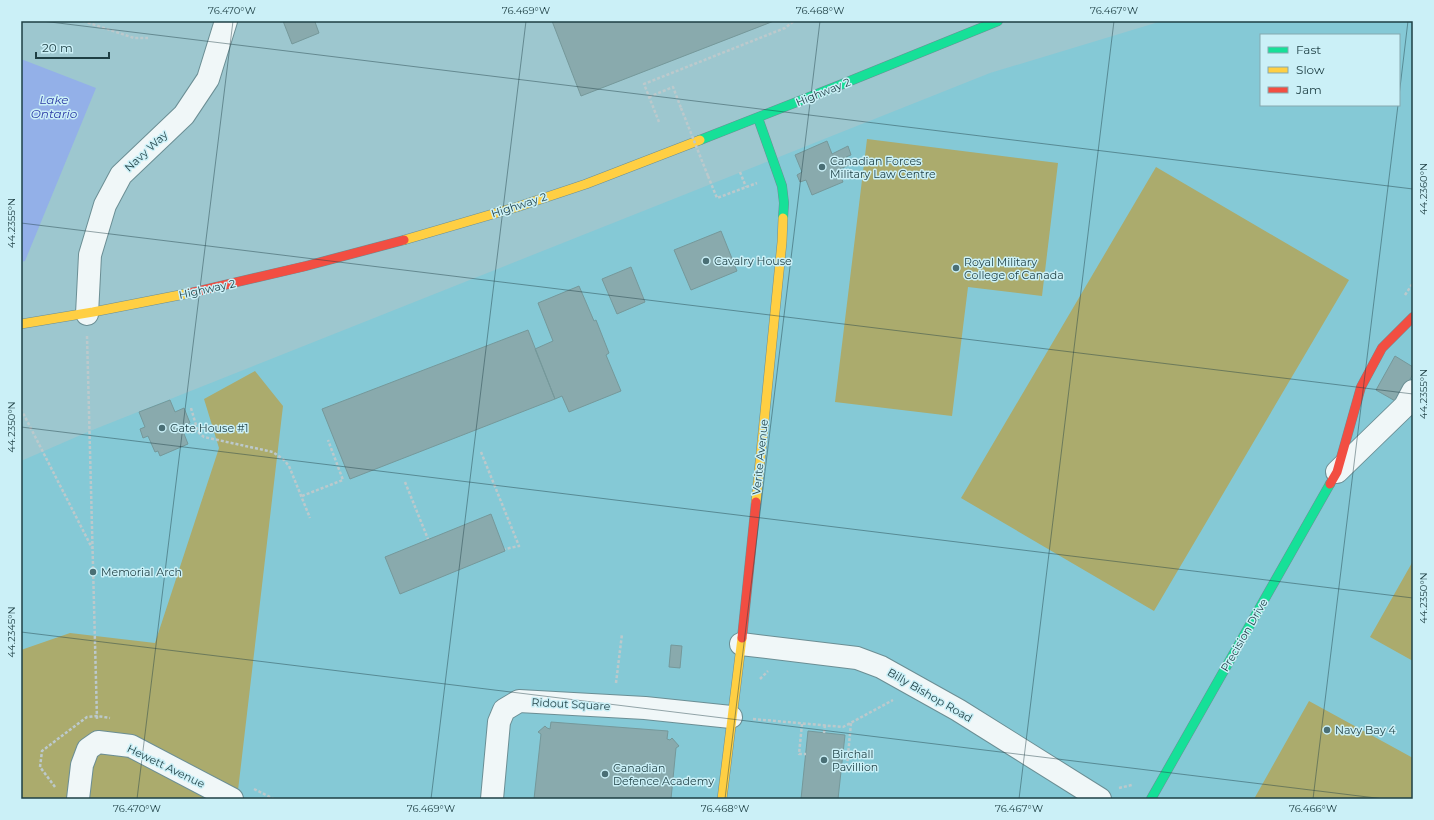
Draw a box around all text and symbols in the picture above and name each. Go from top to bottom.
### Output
text: 76.470°W [208,4,256,17]
text: 76.469°W [502,4,550,17]
text: 76.468°W [796,4,844,17]
text: 76.467°W [1090,4,1138,17]
scale bar [36,34,109,60]
legend [1260,34,1400,106]
text: 20 m [42,40,73,55]
text: Fast [1296,42,1321,57]
text: Slow [1296,62,1325,77]
street label: Highway 2 [794,75,852,109]
text: Jam [1295,82,1322,97]
water label: Lake Ontario [31,92,78,121]
street label: Navy Way [122,127,171,175]
place label: Canadian Forces Military Law Centre [830,154,936,181]
marker: Canadian Forces Military Law Centre [817,162,827,172]
text: 44.2360°N [1417,163,1430,215]
street label: Highway 2 [489,189,549,221]
text: 44.2355°N [5,198,18,248]
place label: Cavalry House [714,254,792,268]
place label: Royal Military College of Canada [964,255,1064,282]
marker: Cavalry House [701,256,711,266]
marker: Royal Military College of Canada [951,263,961,273]
street label: Highway 2 [177,276,237,302]
text: 44.2355°N [1417,369,1430,419]
text: 44.2350°N [5,401,18,453]
street label: Verite Avenue [749,418,771,496]
place label: Gate House #1 [170,421,249,435]
marker: Gate House #1 [157,423,167,433]
place label: Memorial Arch [101,565,182,579]
marker: Memorial Arch [88,567,98,577]
text: 44.2350°N [1417,572,1430,624]
street label: Precision Drive [1217,596,1271,674]
text: 44.2345°N [5,606,18,658]
street label: Billy Bishop Road [885,665,975,725]
street label: Ridout Square [531,695,611,713]
place label: Navy Bay 4 [1335,723,1396,737]
marker: Navy Bay 4 [1322,725,1332,735]
street label: Hewett Avenue [125,741,207,791]
place label: Birchall Pavillion [832,747,878,774]
marker: Birchall Pavillion [819,755,829,765]
place label: Canadian Defence Academy [613,761,714,788]
marker: Canadian Defence Academy [600,769,610,779]
text: 76.470°W [113,802,161,815]
text: 76.469°W [407,802,455,815]
text: 76.468°W [701,802,749,815]
text: 76.467°W [995,802,1043,815]
text: 76.466°W [1289,802,1337,815]

